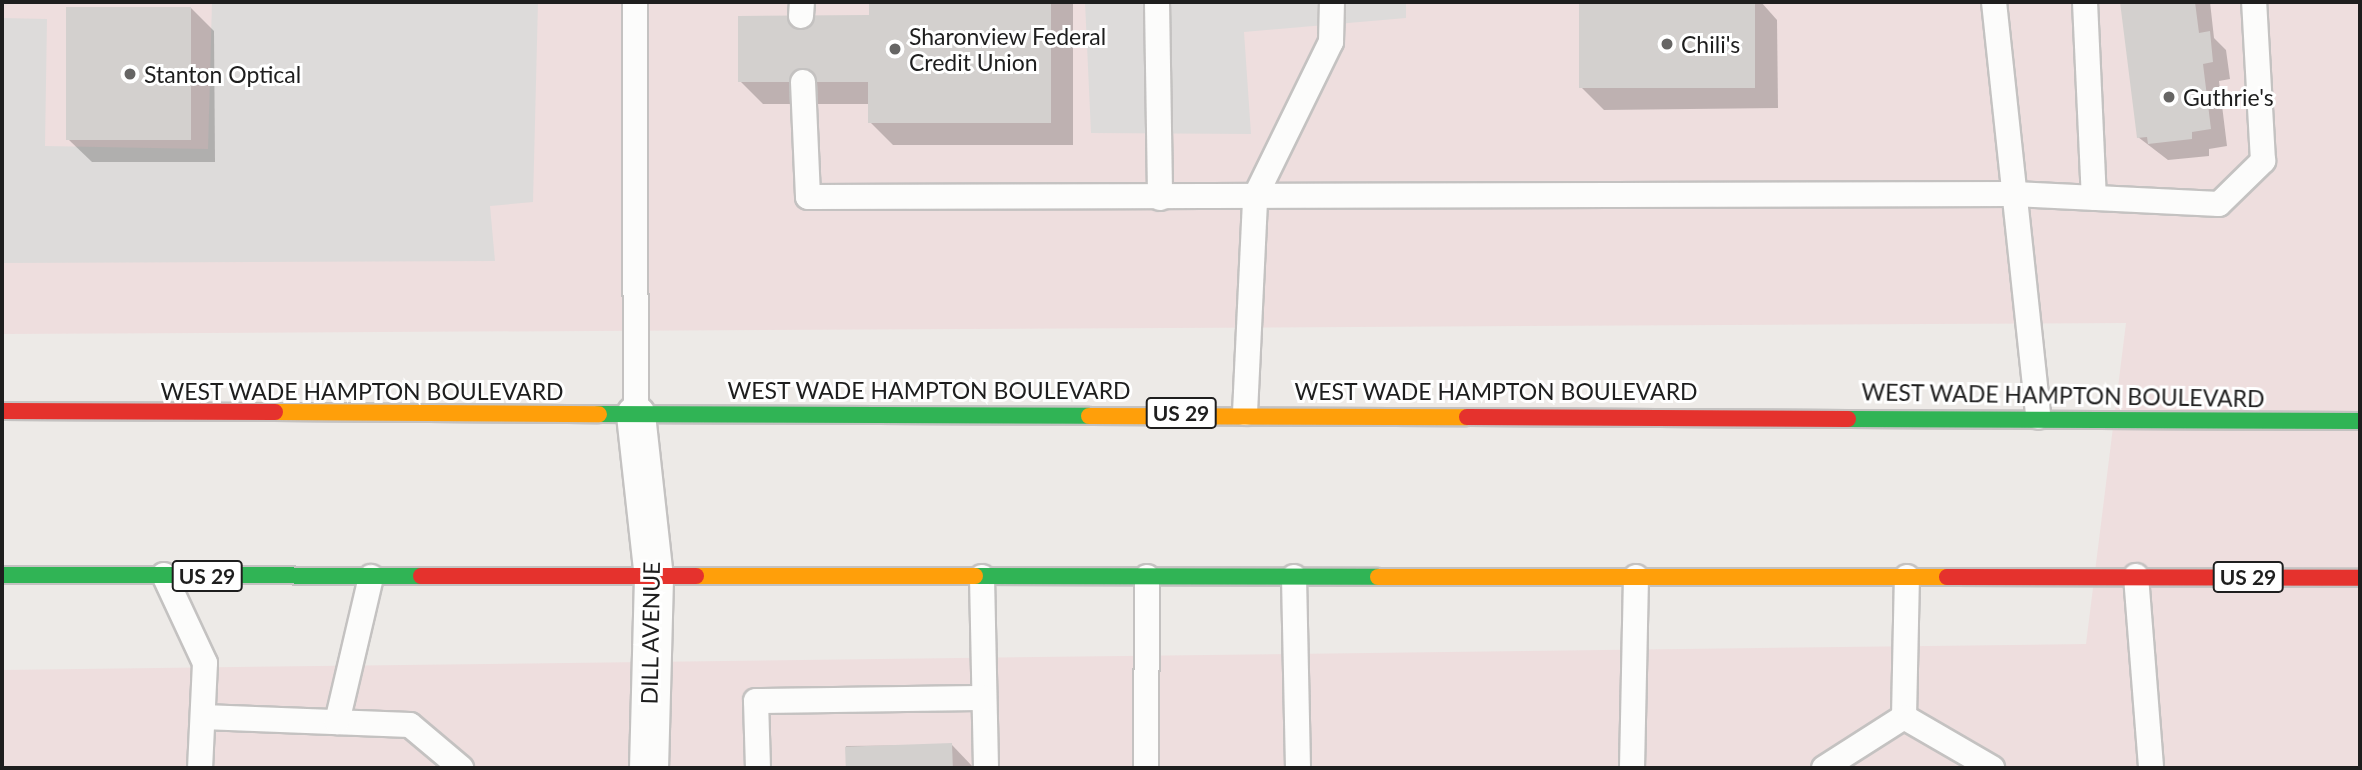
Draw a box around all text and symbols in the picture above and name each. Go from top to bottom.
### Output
place label: Sharonview Federal Credit Union [909,22,1107,76]
place label: Chili's [1681,30,1740,58]
marker: Chili's [1659,36,1675,52]
marker: Sharonview Federal Credit Union [887,41,903,57]
place label: Stanton Optical [144,60,301,88]
marker: Stanton Optical [122,66,138,82]
place label: Guthrie's [2183,83,2274,111]
marker: Guthrie's [2161,89,2177,105]
street label: WEST WADE HAMPTON BOULEVARD [727,376,1131,404]
street label: WEST WADE HAMPTON BOULEVARD [160,377,564,405]
street label: WEST WADE HAMPTON BOULEVARD [1294,377,1698,405]
street label: WEST WADE HAMPTON BOULEVARD [1861,378,2265,412]
road number: US 29 [1144,396,1218,430]
road number: US 29 [170,558,244,594]
road number: US 29 [2211,560,2285,594]
street label: DILL AVENUE [635,561,665,705]

